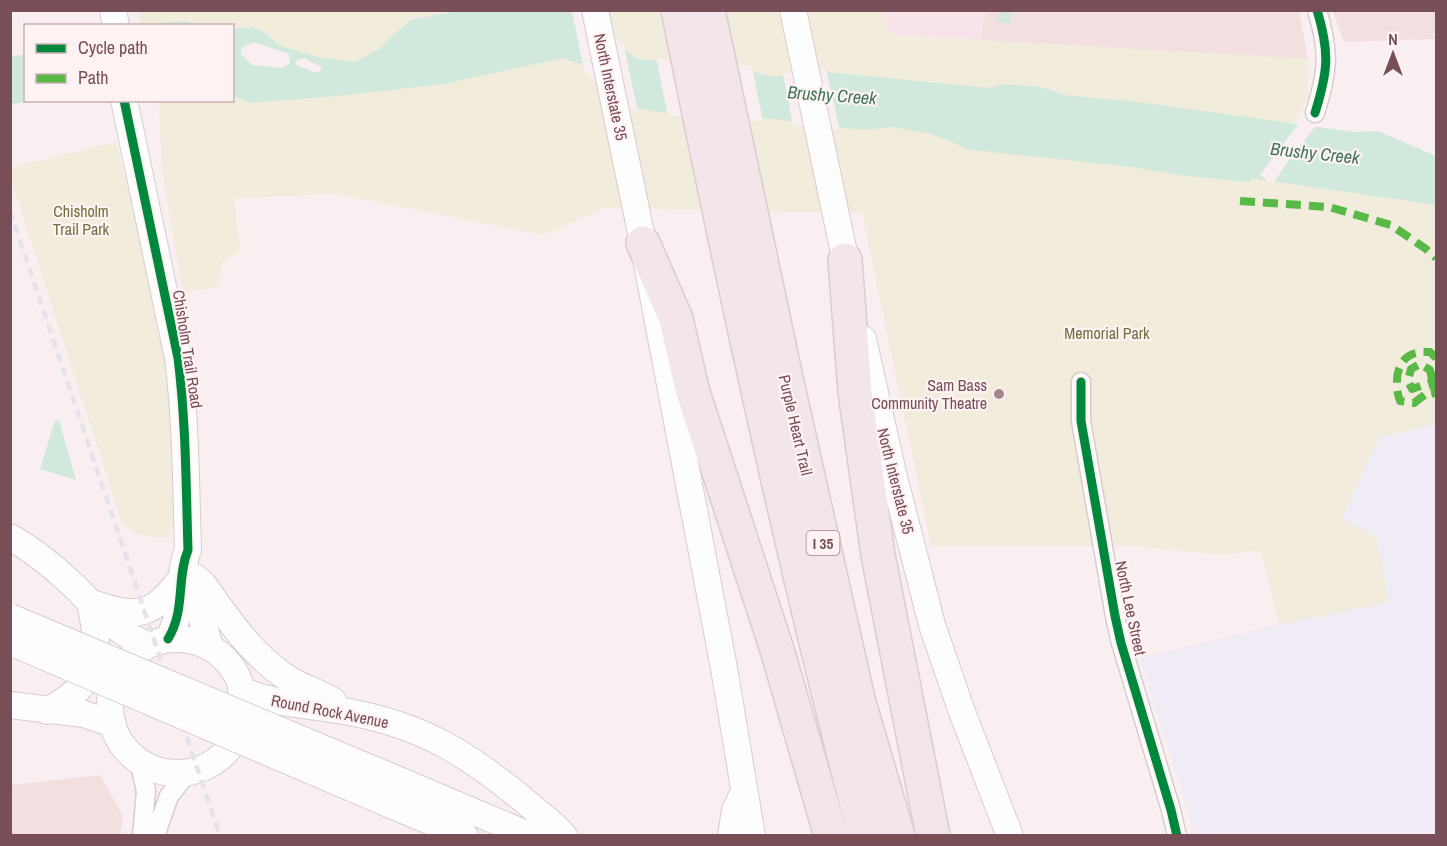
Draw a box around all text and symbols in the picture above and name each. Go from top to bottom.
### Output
legend [24,24,234,102]
north arrow [1363,24,1423,84]
text: N [1388,28,1398,50]
street label: North Interstate 35 [589,32,633,142]
text: Cycle path [78,35,148,60]
text: Path [78,65,108,90]
water label: Brushy Creek [787,79,878,111]
water label: Brushy Creek [1269,136,1361,170]
park label: Chisholm Trail Park [53,200,110,240]
street label: Chisholm Trail Road [168,288,208,410]
park label: Memorial Park [1064,322,1150,344]
street label: Purple Heart Trail [774,372,818,478]
place label: Sam Bass Community Theatre [871,374,987,414]
marker: Sam Bass Community Theatre [992,387,1006,401]
street label: North Interstate 35 [872,426,920,536]
road number: I 35 [806,531,840,555]
street label: North Lee Street [1110,559,1152,658]
street label: Round Rock Avenue [269,689,391,733]

